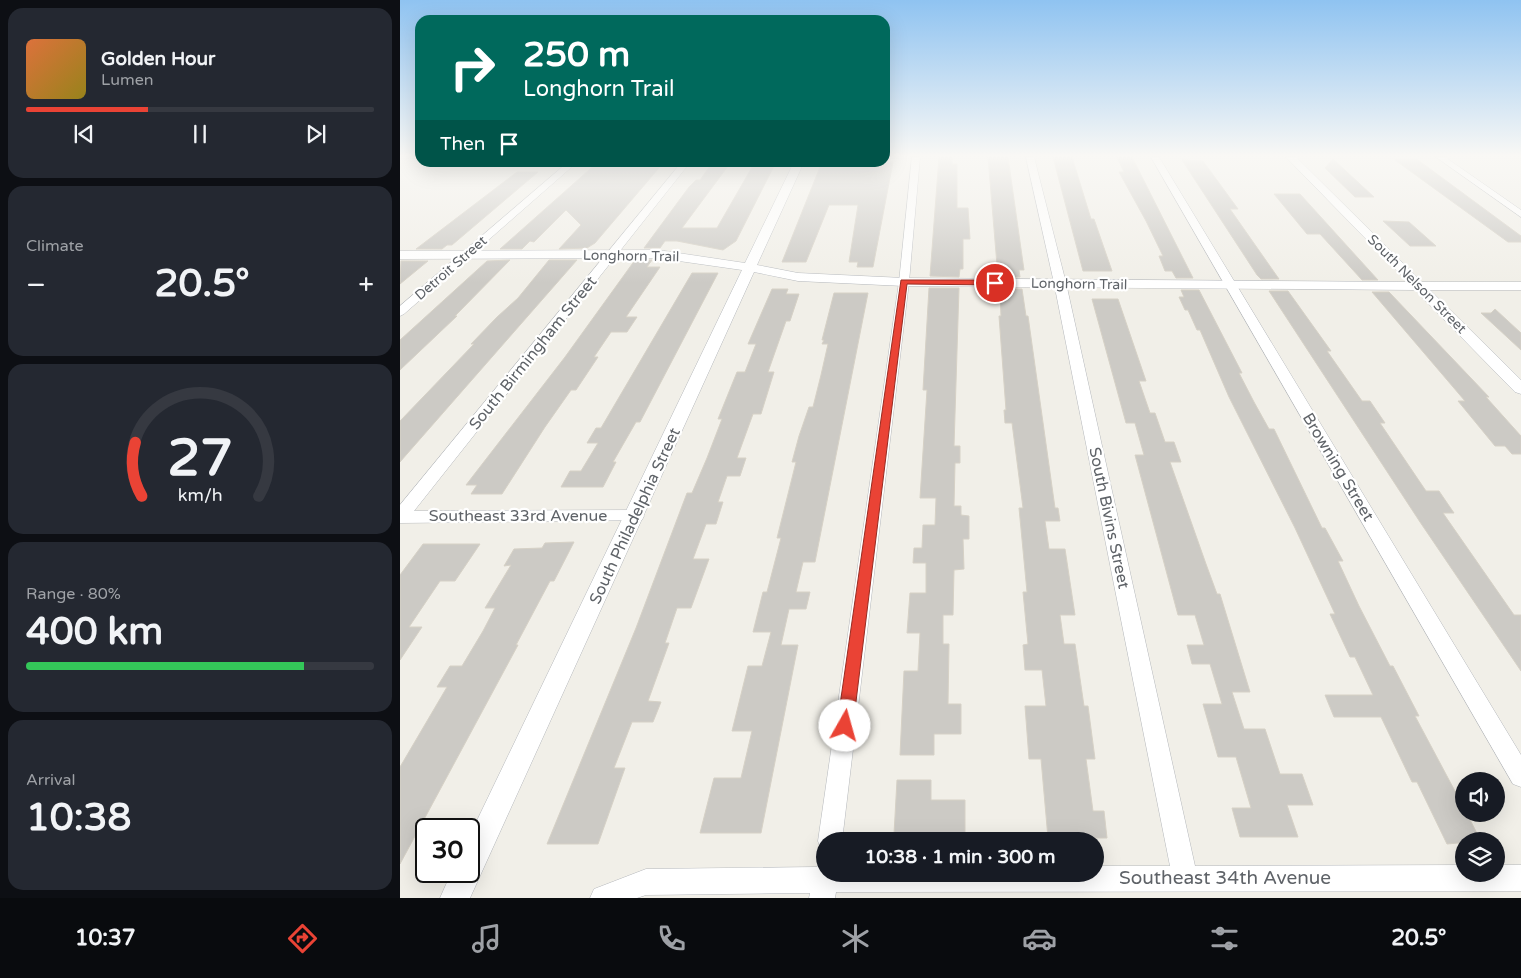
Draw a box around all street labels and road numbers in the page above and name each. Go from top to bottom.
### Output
street label: South Nelson Street [1364,231,1471,338]
street label: Detroit Street [412,232,491,304]
street label: Longhorn Trail [583,247,679,265]
street label: South Birmingham Street [465,272,601,434]
street label: Longhorn Trail [1031,275,1127,293]
street label: Browning Street [1298,409,1378,525]
street label: South Philadelphia Street [585,425,685,607]
street label: South Bivins Street [1084,445,1134,591]
street label: Southeast 33rd Avenue [429,506,607,526]
street label: Southeast 34th Avenue [1119,867,1331,889]

